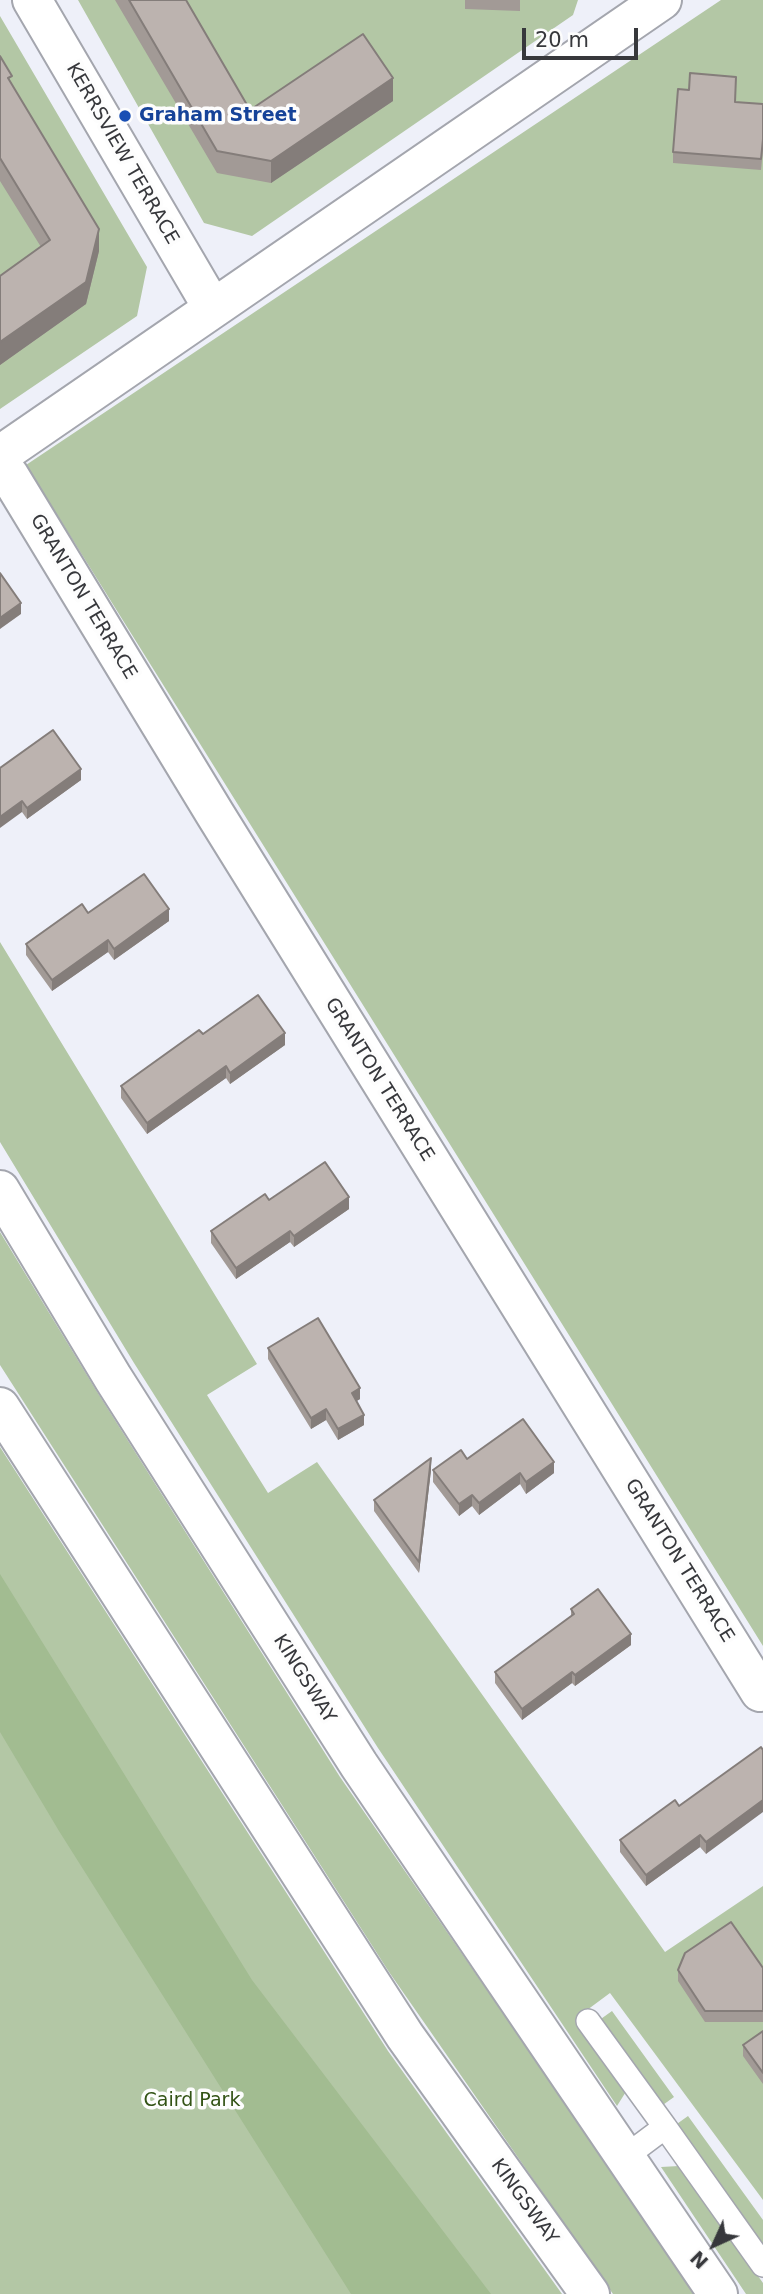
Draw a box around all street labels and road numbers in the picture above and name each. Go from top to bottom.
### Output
street label: KERRSVIEW TERRACE [61,59,183,249]
street label: GRANTON TERRACE [25,510,141,684]
street label: GRANTON TERRACE [319,994,439,1166]
street label: GRANTON TERRACE [619,1475,739,1647]
street label: KINGSWAY [268,1631,340,1727]
street label: KINGSWAY [485,2155,563,2249]

